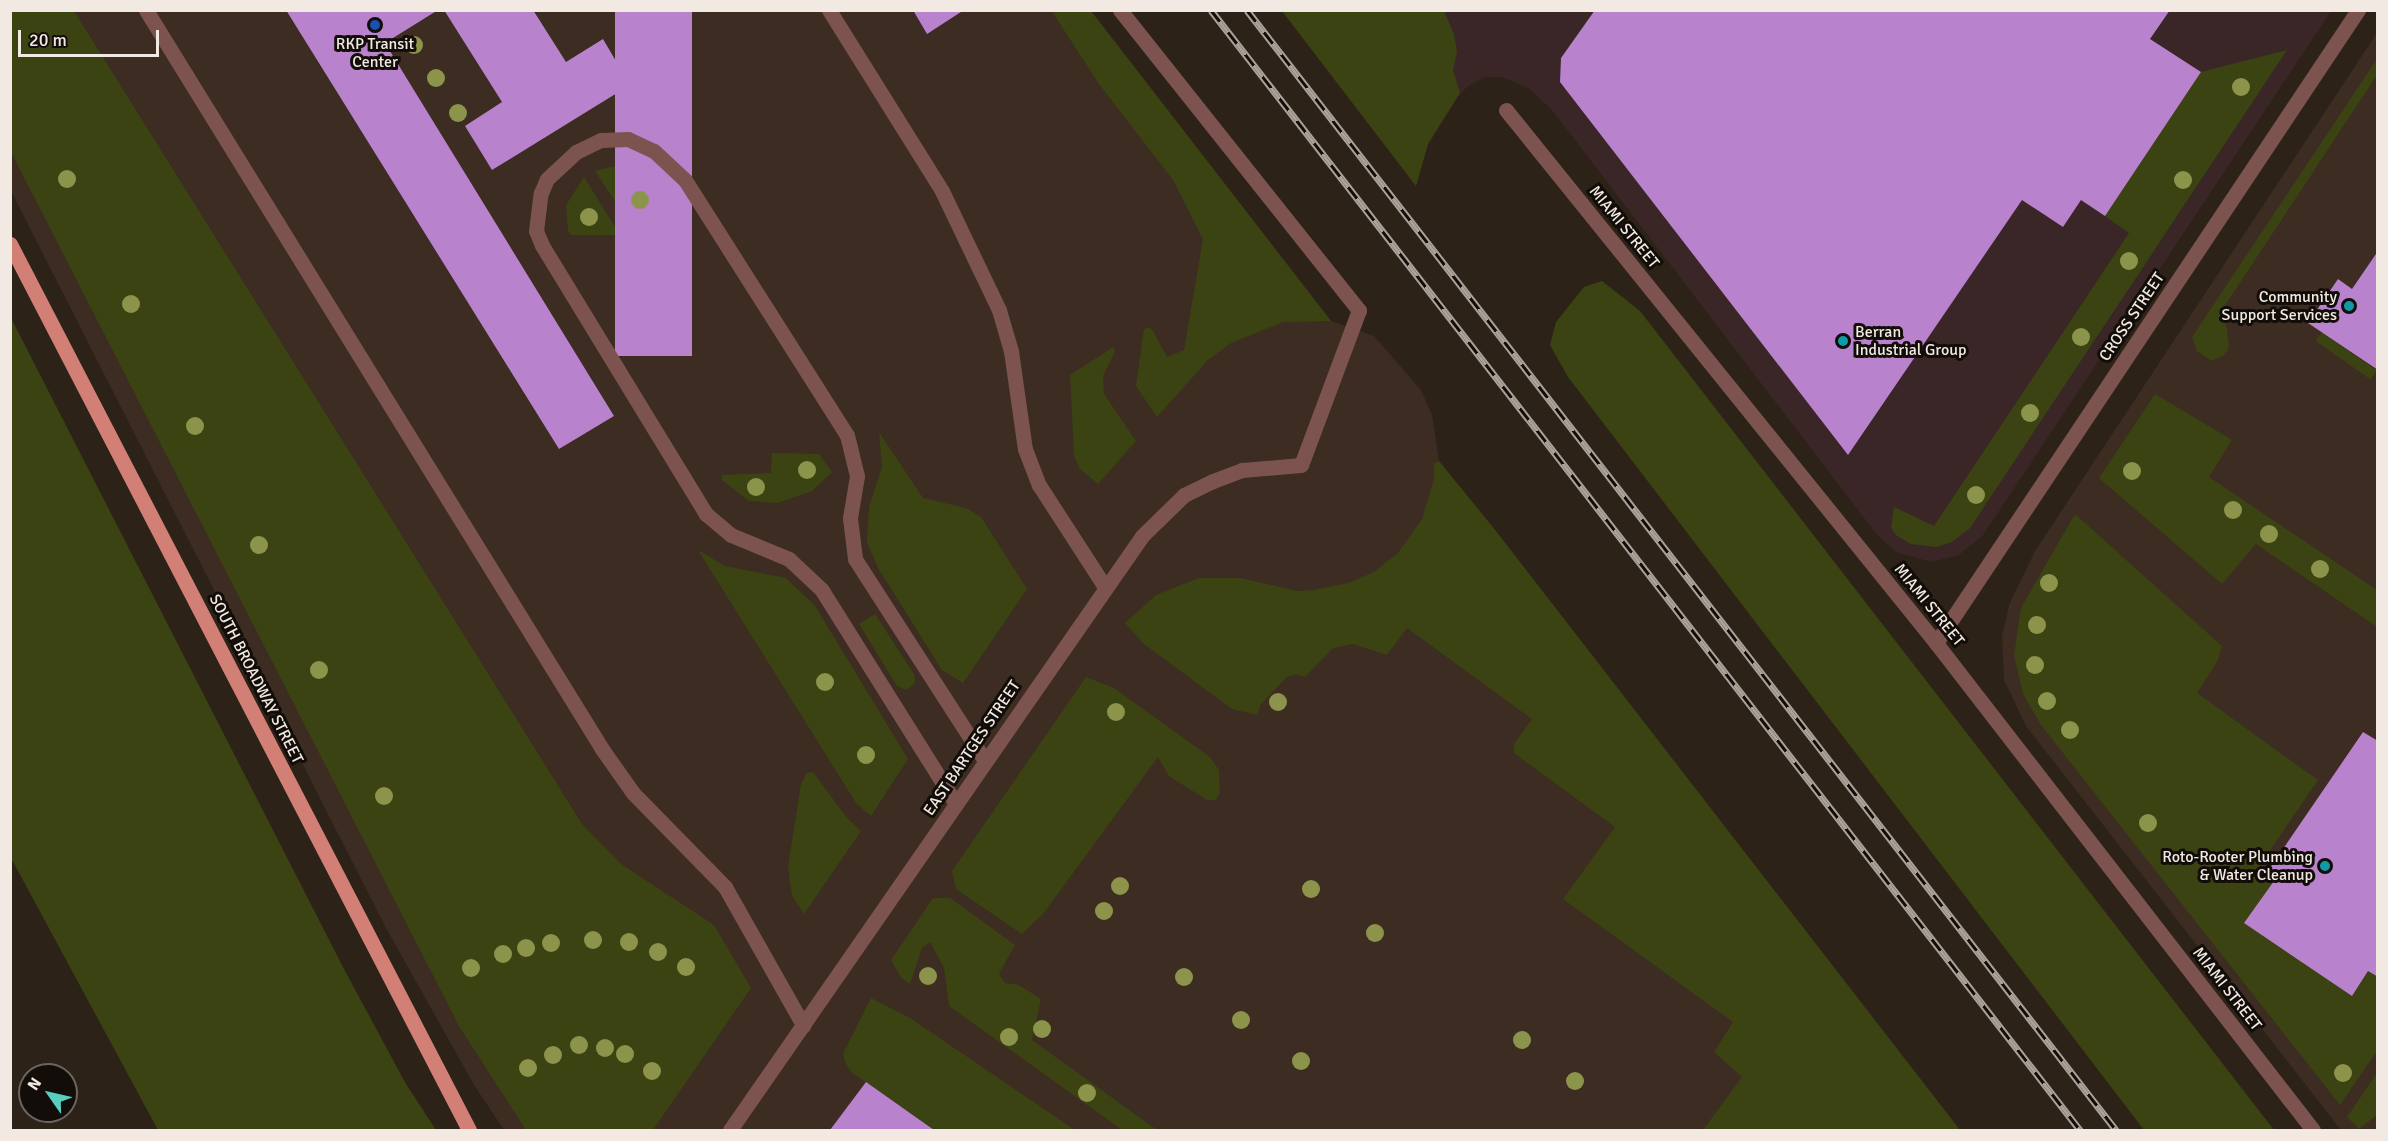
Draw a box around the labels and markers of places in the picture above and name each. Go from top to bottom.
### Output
marker: RKP Transit Center [368,18,382,32]
place label: RKP Transit Center [336,34,414,72]
place label: Community Support Services [2222,287,2337,325]
marker: Community Support Services [2342,299,2356,313]
place label: Berran Industrial Group [1855,322,1967,360]
marker: Berran Industrial Group [1836,334,1850,348]
place label: Roto-Rooter Plumbing & Water Cleanup [2162,847,2313,885]
marker: Roto-Rooter Plumbing & Water Cleanup [2318,859,2332,873]

